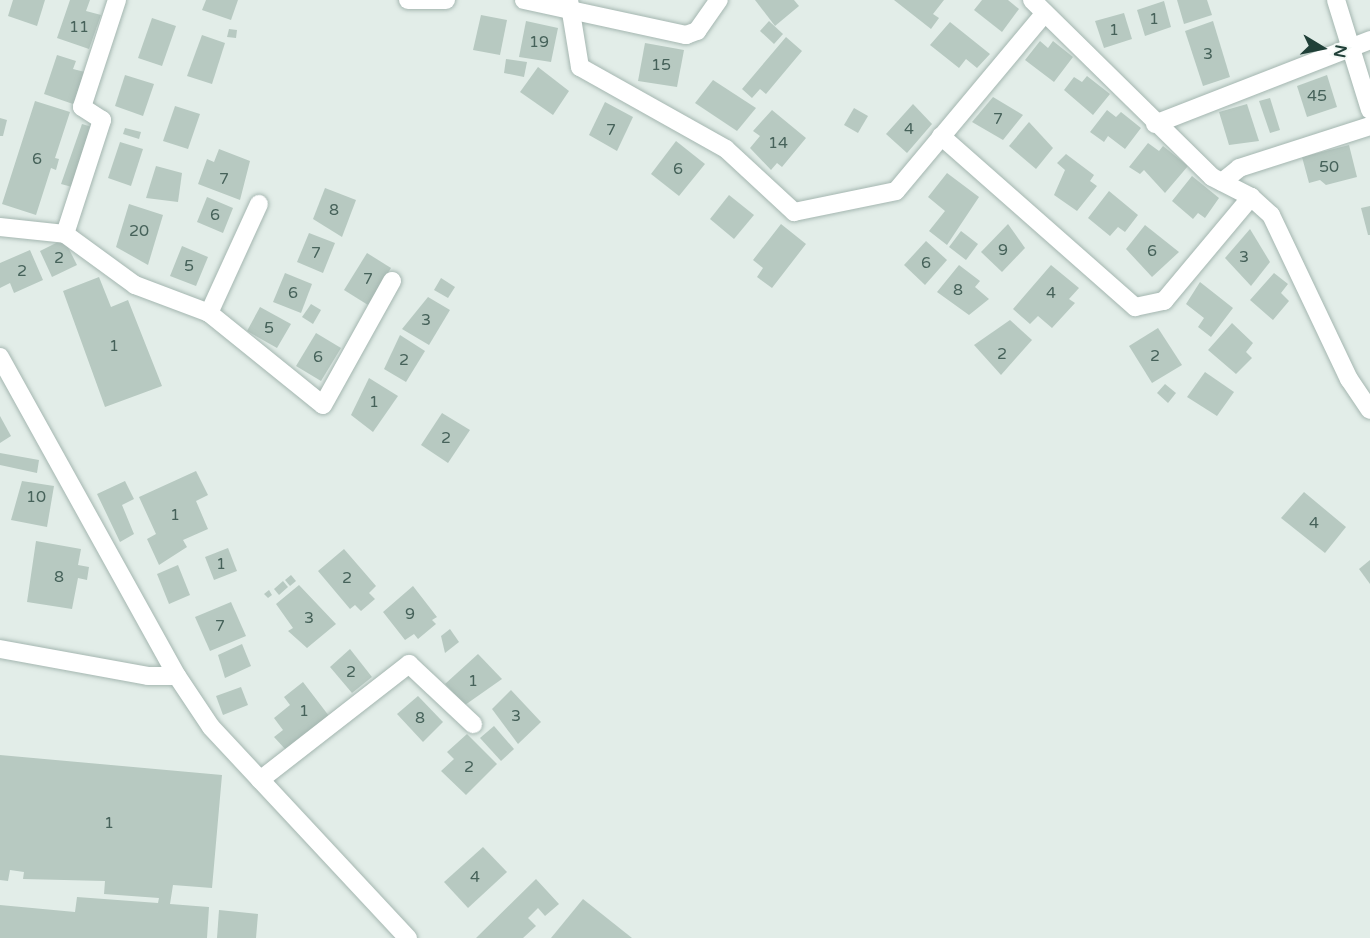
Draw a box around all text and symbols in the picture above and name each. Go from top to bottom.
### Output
house number: 1 [1149,9,1159,29]
house number: 11 [69,17,89,37]
north arrow [1292,18,1352,78]
house number: 1 [1109,20,1119,40]
house number: 19 [529,32,549,52]
text: N [1329,43,1351,59]
house number: 3 [1203,44,1213,64]
house number: 15 [651,55,671,75]
house number: 45 [1307,86,1327,106]
house number: 7 [993,109,1003,129]
house number: 4 [904,119,914,139]
house number: 7 [606,120,616,140]
house number: 14 [768,133,788,153]
house number: 6 [32,149,42,169]
house number: 50 [1319,157,1339,177]
house number: 6 [673,159,683,179]
house number: 7 [219,169,229,189]
house number: 8 [329,200,339,220]
house number: 6 [210,205,220,225]
house number: 20 [129,221,149,241]
house number: 9 [998,240,1008,260]
house number: 6 [1147,241,1157,261]
house number: 7 [311,243,321,263]
house number: 3 [1239,247,1249,267]
house number: 2 [54,248,64,268]
house number: 6 [921,253,931,273]
house number: 5 [184,256,194,276]
house number: 2 [17,261,27,281]
house number: 7 [363,269,373,289]
house number: 8 [953,280,963,300]
house number: 6 [288,283,298,303]
house number: 4 [1046,283,1056,303]
house number: 3 [421,310,431,330]
house number: 5 [264,318,274,338]
house number: 1 [109,336,119,356]
house number: 2 [997,344,1007,364]
house number: 2 [1150,346,1160,366]
house number: 6 [313,347,323,367]
house number: 2 [399,350,409,370]
house number: 1 [369,392,379,412]
house number: 2 [441,428,451,448]
house number: 10 [26,487,46,507]
house number: 1 [170,505,180,525]
house number: 4 [1309,513,1319,533]
house number: 1 [216,554,226,574]
house number: 8 [54,567,64,587]
house number: 2 [342,568,352,588]
house number: 9 [405,604,415,624]
house number: 3 [304,608,314,628]
house number: 7 [215,616,225,636]
house number: 2 [346,662,356,682]
house number: 1 [468,671,478,691]
house number: 1 [299,701,309,721]
house number: 3 [511,706,521,726]
house number: 8 [415,708,425,728]
house number: 2 [464,757,474,777]
house number: 1 [104,813,114,833]
house number: 4 [470,867,480,887]

